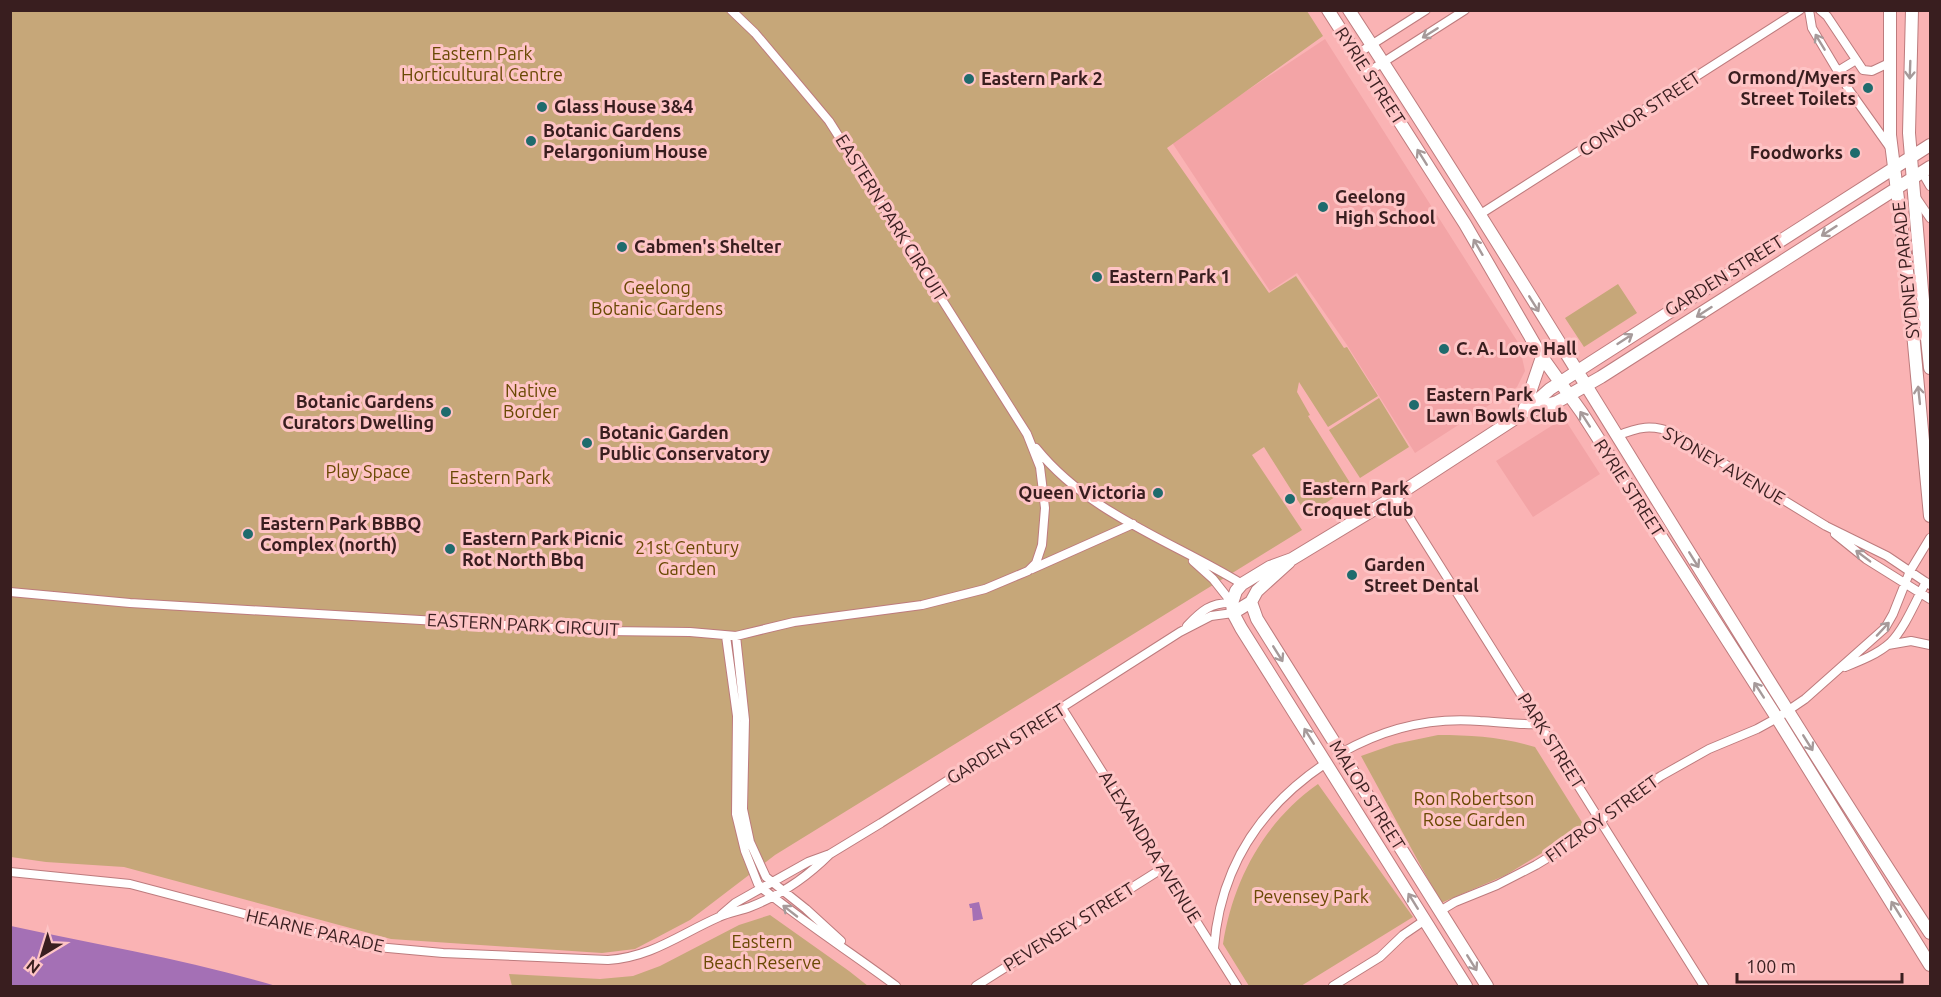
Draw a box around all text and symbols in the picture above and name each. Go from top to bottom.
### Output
street label: RYRIE STREET [1332,23,1410,128]
one-way arrow [1422,26,1439,39]
one-way arrow [1814,34,1826,51]
park label: Eastern Park Horticultural Centre [401,43,563,84]
one-way arrow [1905,59,1916,79]
street label: CONNOR STREET [1575,66,1704,160]
place label: Ormond/Myers Street Toilets [1728,67,1856,108]
place label: Eastern Park 2 [981,68,1103,88]
marker: Eastern Park 2 [962,72,976,86]
marker: Ormond/Myers Street Toilets [1861,81,1875,95]
place label: Glass House 3&4 [554,96,693,116]
marker: Glass House 3&4 [535,100,549,114]
place label: Botanic Gardens Pelargonium House [543,120,708,161]
street label: EASTERN PARK CIRCUIT [832,130,951,305]
marker: Botanic Gardens Pelargonium House [524,134,538,148]
place label: Foodworks [1750,142,1843,162]
marker: Foodworks [1848,146,1862,160]
one-way arrow [1416,149,1428,166]
place label: Geelong High School [1335,186,1436,227]
marker: Geelong High School [1316,200,1330,214]
street label: SYDNEY PARADE [1888,200,1922,340]
one-way arrow [1821,226,1838,238]
street label: GARDEN STREET [1661,231,1786,320]
place label: Cabmen's Shelter [634,236,782,256]
one-way arrow [1471,239,1483,256]
marker: Cabmen's Shelter [615,240,629,254]
place label: Eastern Park 1 [1109,266,1231,286]
marker: Eastern Park 1 [1090,270,1104,284]
park label: Geelong Botanic Gardens [591,277,723,318]
one-way arrow [1529,295,1541,312]
one-way arrow [1695,305,1712,318]
one-way arrow [1617,333,1634,346]
place label: C. A. Love Hall [1456,338,1577,358]
marker: C. A. Love Hall [1437,342,1451,356]
park label: Native Border [503,380,559,421]
place label: Eastern Park Lawn Bowls Club [1426,384,1568,425]
one-way arrow [1913,385,1924,405]
place label: Botanic Gardens Curators Dwelling [282,391,434,432]
marker: Eastern Park Lawn Bowls Club [1407,398,1421,412]
marker: Botanic Gardens Curators Dwelling [439,405,453,419]
one-way arrow [1579,411,1592,428]
place label: Botanic Garden Public Conservatory [599,422,770,463]
street label: SYDNEY AVENUE [1660,422,1789,508]
street label: RYRIE STREET [1591,435,1669,540]
marker: Botanic Garden Public Conservatory [580,436,594,450]
park label: Play Space [325,461,411,481]
park label: Eastern Park [449,467,551,487]
place label: Eastern Park Croquet Club [1302,478,1414,519]
place label: Queen Victoria [1018,482,1146,502]
marker: Queen Victoria [1151,486,1165,500]
marker: Eastern Park Croquet Club [1283,492,1297,506]
place label: Eastern Park BBBQ Complex (north) [260,513,421,555]
marker: Eastern Park BBBQ Complex (north) [241,527,255,541]
place label: Eastern Park Picnic Rot North Bbq [462,528,623,569]
park label: 21st Century Garden [635,537,739,578]
marker: Eastern Park Picnic Rot North Bbq [443,542,457,556]
one-way arrow [1856,550,1872,563]
one-way arrow [1689,551,1701,568]
place label: Garden Street Dental [1364,554,1479,595]
marker: Garden Street Dental [1345,568,1359,582]
street label: EASTERN PARK CIRCUIT [426,609,620,639]
one-way arrow [1875,622,1890,637]
one-way arrow [1273,645,1285,662]
one-way arrow [1753,682,1765,699]
street label: PARK STREET [1515,689,1589,792]
street label: GARDEN STREET [943,699,1068,788]
one-way arrow [1302,728,1315,745]
one-way arrow [1802,735,1815,752]
street label: MALOP STREET [1326,736,1410,853]
street label: ALEXANDRA AVENUE [1096,767,1206,926]
street label: FITZROY STREET [1541,771,1662,866]
park label: Ron Robertson Rose Garden [1414,788,1534,829]
street label: PEVENSEY STREET [999,878,1137,974]
park label: Pevensey Park [1253,886,1369,906]
one-way arrow [1407,893,1419,910]
one-way arrow [1889,901,1901,918]
street label: HEARNE PARADE [244,904,386,956]
one-way arrow [782,905,798,918]
north arrow [12,925,72,985]
park label: Eastern Beach Reserve [703,931,821,972]
scale bar [1737,946,1902,984]
one-way arrow [1467,954,1479,971]
text: N [23,956,43,978]
text: 100 m [1746,956,1796,976]

